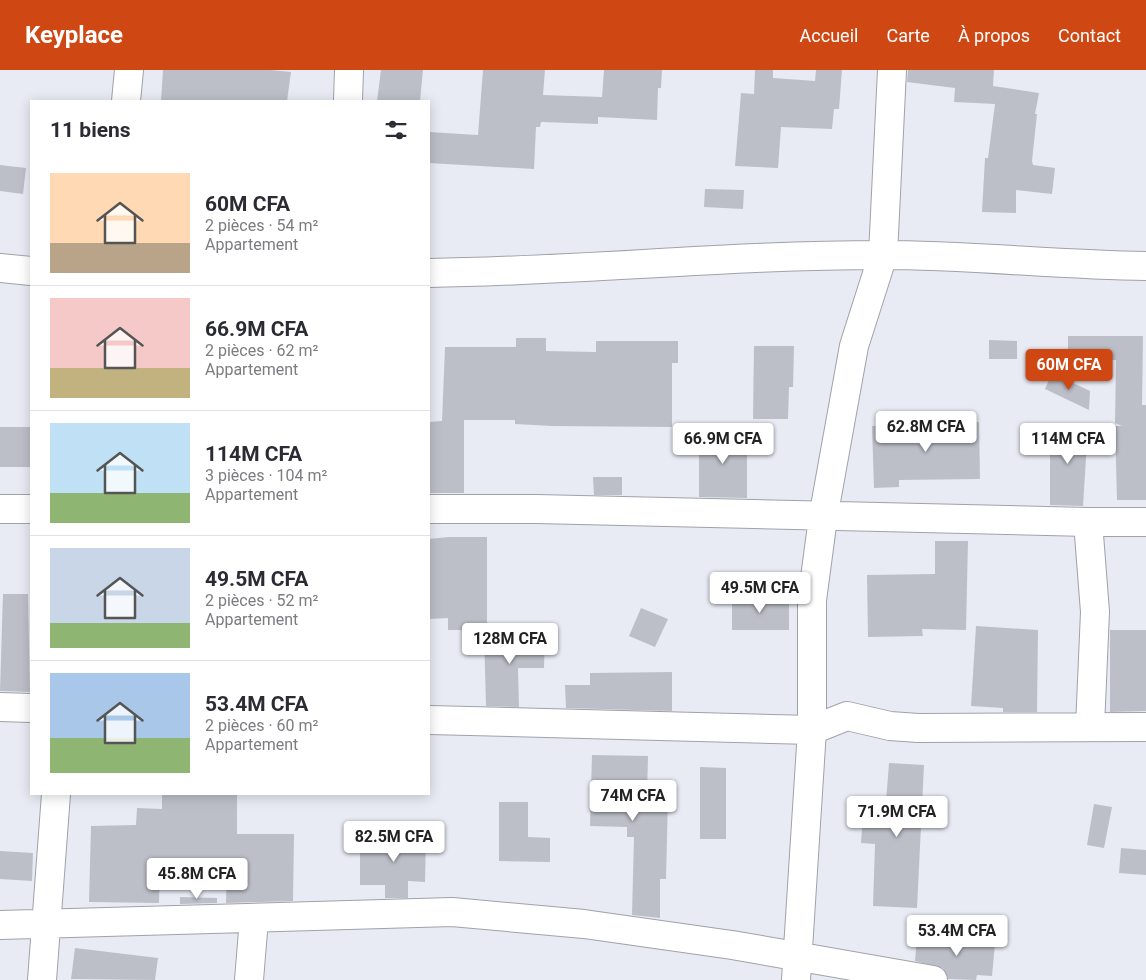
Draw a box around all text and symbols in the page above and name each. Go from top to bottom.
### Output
text: Keyplace [25,21,123,49]
text: Accueil [800,25,858,46]
text: Carte [886,25,930,46]
text: À propos [958,25,1030,46]
text: Contact [1058,25,1121,46]
icon: filters [382,116,410,144]
text: 11 biens [50,118,131,142]
text: 60M CFA [205,192,290,216]
icon: home [90,193,150,253]
text: 2 pièces · 54 m² [205,216,318,235]
text: Appartement [205,235,298,254]
text: 66.9M CFA [205,317,308,341]
icon: home [90,318,150,378]
text: 2 pièces · 62 m² [205,341,318,360]
pin: 60M CFA [1023,348,1115,391]
text: 60M CFA [1037,355,1101,374]
text: Appartement [205,360,298,379]
pin: 62.8M CFA [869,410,983,453]
text: 62.8M CFA [887,417,965,436]
pin: 66.9M CFA [666,422,780,465]
pin: 114M CFA [1016,422,1120,465]
text: 66.9M CFA [684,429,762,448]
text: 114M CFA [1031,429,1105,448]
text: 114M CFA [205,442,302,466]
icon: home [90,443,150,503]
text: 3 pièces · 104 m² [205,466,327,485]
text: Appartement [205,485,298,504]
text: 49.5M CFA [205,567,308,591]
icon: home [90,568,150,628]
pin: 49.5M CFA [703,572,817,614]
text: 49.5M CFA [721,578,799,597]
text: 2 pièces · 52 m² [205,591,318,610]
text: Appartement [205,610,298,629]
pin: 128M CFA [458,622,562,665]
text: 128M CFA [473,629,547,648]
text: 53.4M CFA [205,692,308,716]
icon: home [90,693,150,753]
text: 2 pièces · 60 m² [205,716,318,735]
text: Appartement [205,735,298,754]
pin: 74M CFA [587,780,679,822]
text: 74M CFA [601,786,665,805]
pin: 71.9M CFA [840,796,954,838]
text: 71.9M CFA [858,802,936,821]
pin: 82.5M CFA [337,820,451,863]
text: 82.5M CFA [355,827,433,846]
pin: 45.8M CFA [140,858,254,900]
text: 45.8M CFA [158,864,236,883]
pin: 53.4M CFA [900,914,1014,957]
text: 53.4M CFA [918,921,996,940]

